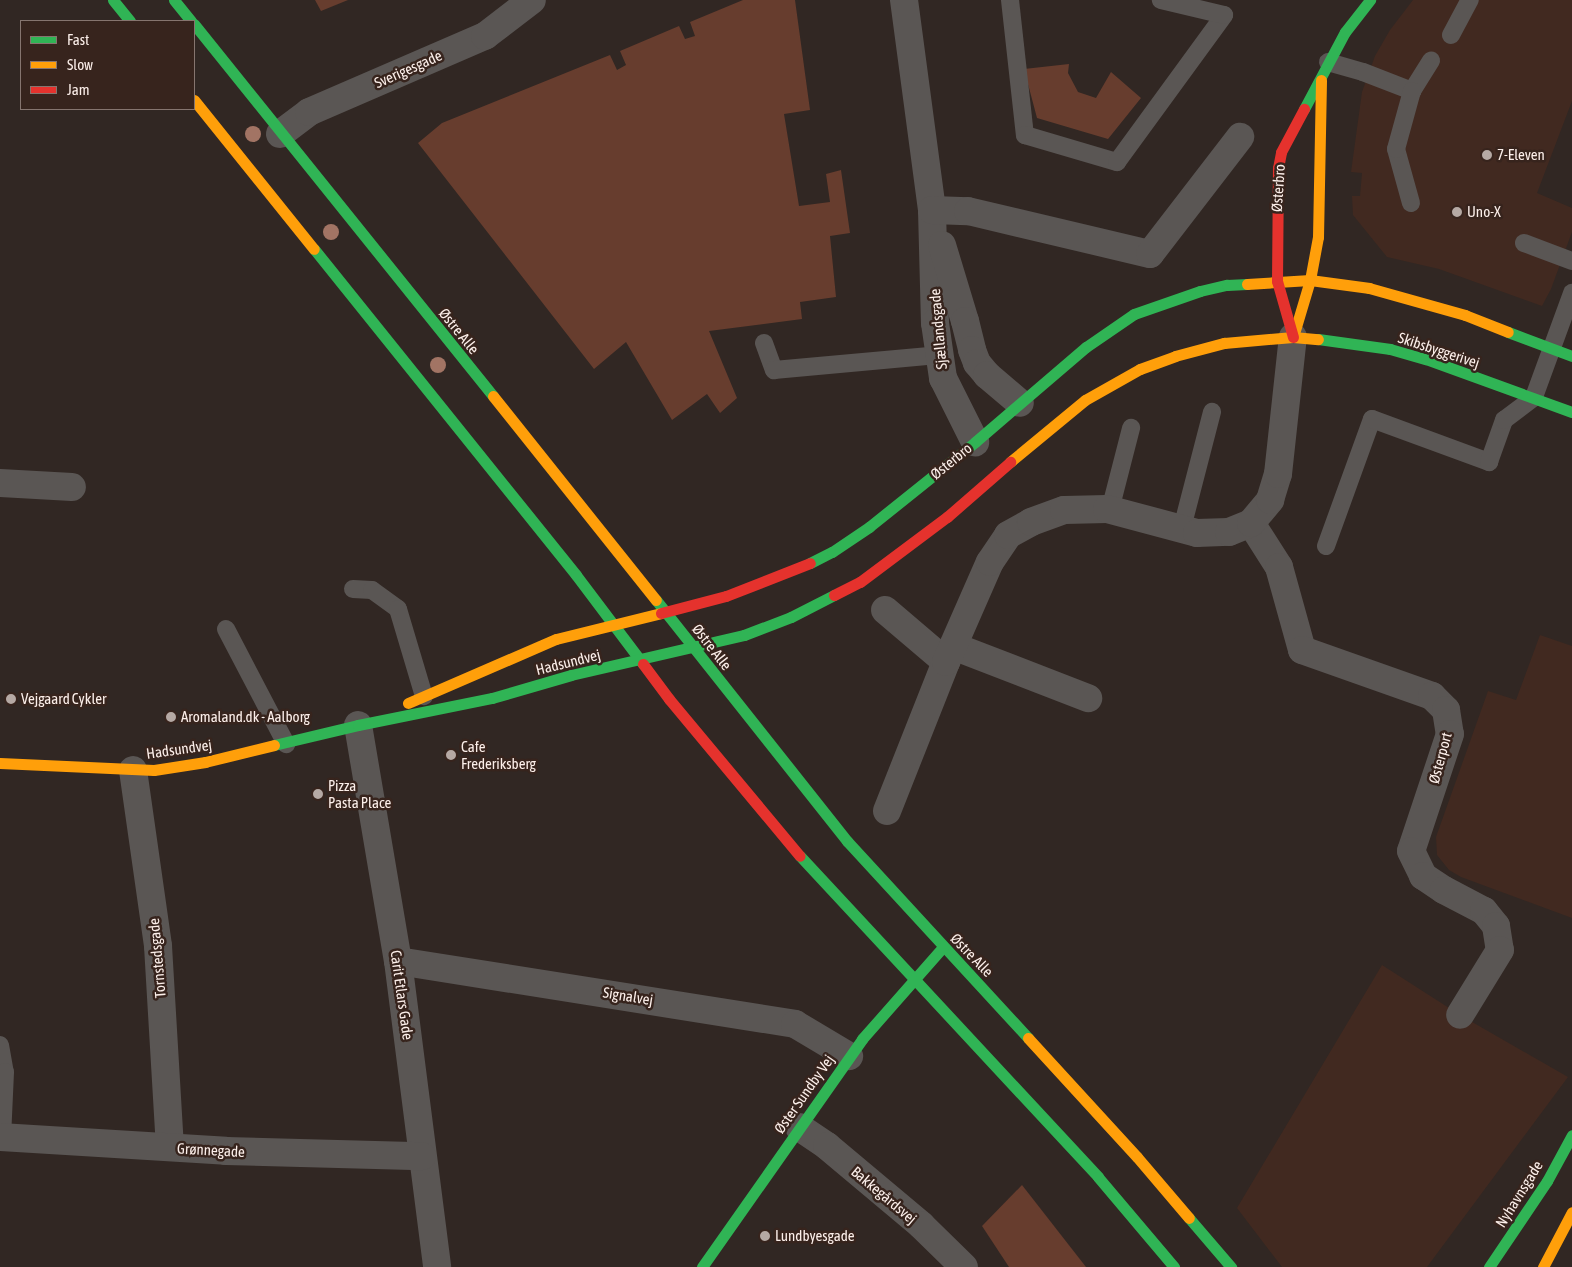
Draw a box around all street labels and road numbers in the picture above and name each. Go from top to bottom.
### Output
street label: Sverigesgade [371,46,445,92]
street label: Østerbro [1267,163,1289,213]
street label: Sjællandsgade [925,288,951,370]
street label: Østre Alle [435,304,483,358]
street label: Skibsbyggerivej [1396,328,1482,372]
street label: Østerbro [927,439,975,483]
street label: Østre Alle [688,620,736,674]
street label: Hadsundvej [534,645,602,679]
street label: Østerport [1425,730,1455,786]
street label: Hadsundvej [145,735,213,763]
street label: Tornstedsgade [145,917,169,999]
street label: Østre Alle [947,929,997,981]
street label: Carit Etlars Gade [387,949,417,1041]
street label: Signalvej [602,983,654,1009]
street label: Øster Sundby Vej [770,1051,838,1137]
street label: Grønnegade [177,1139,245,1161]
street label: Nyhavnsgade [1491,1157,1547,1231]
street label: Bakkegårdsvej [848,1162,920,1228]

